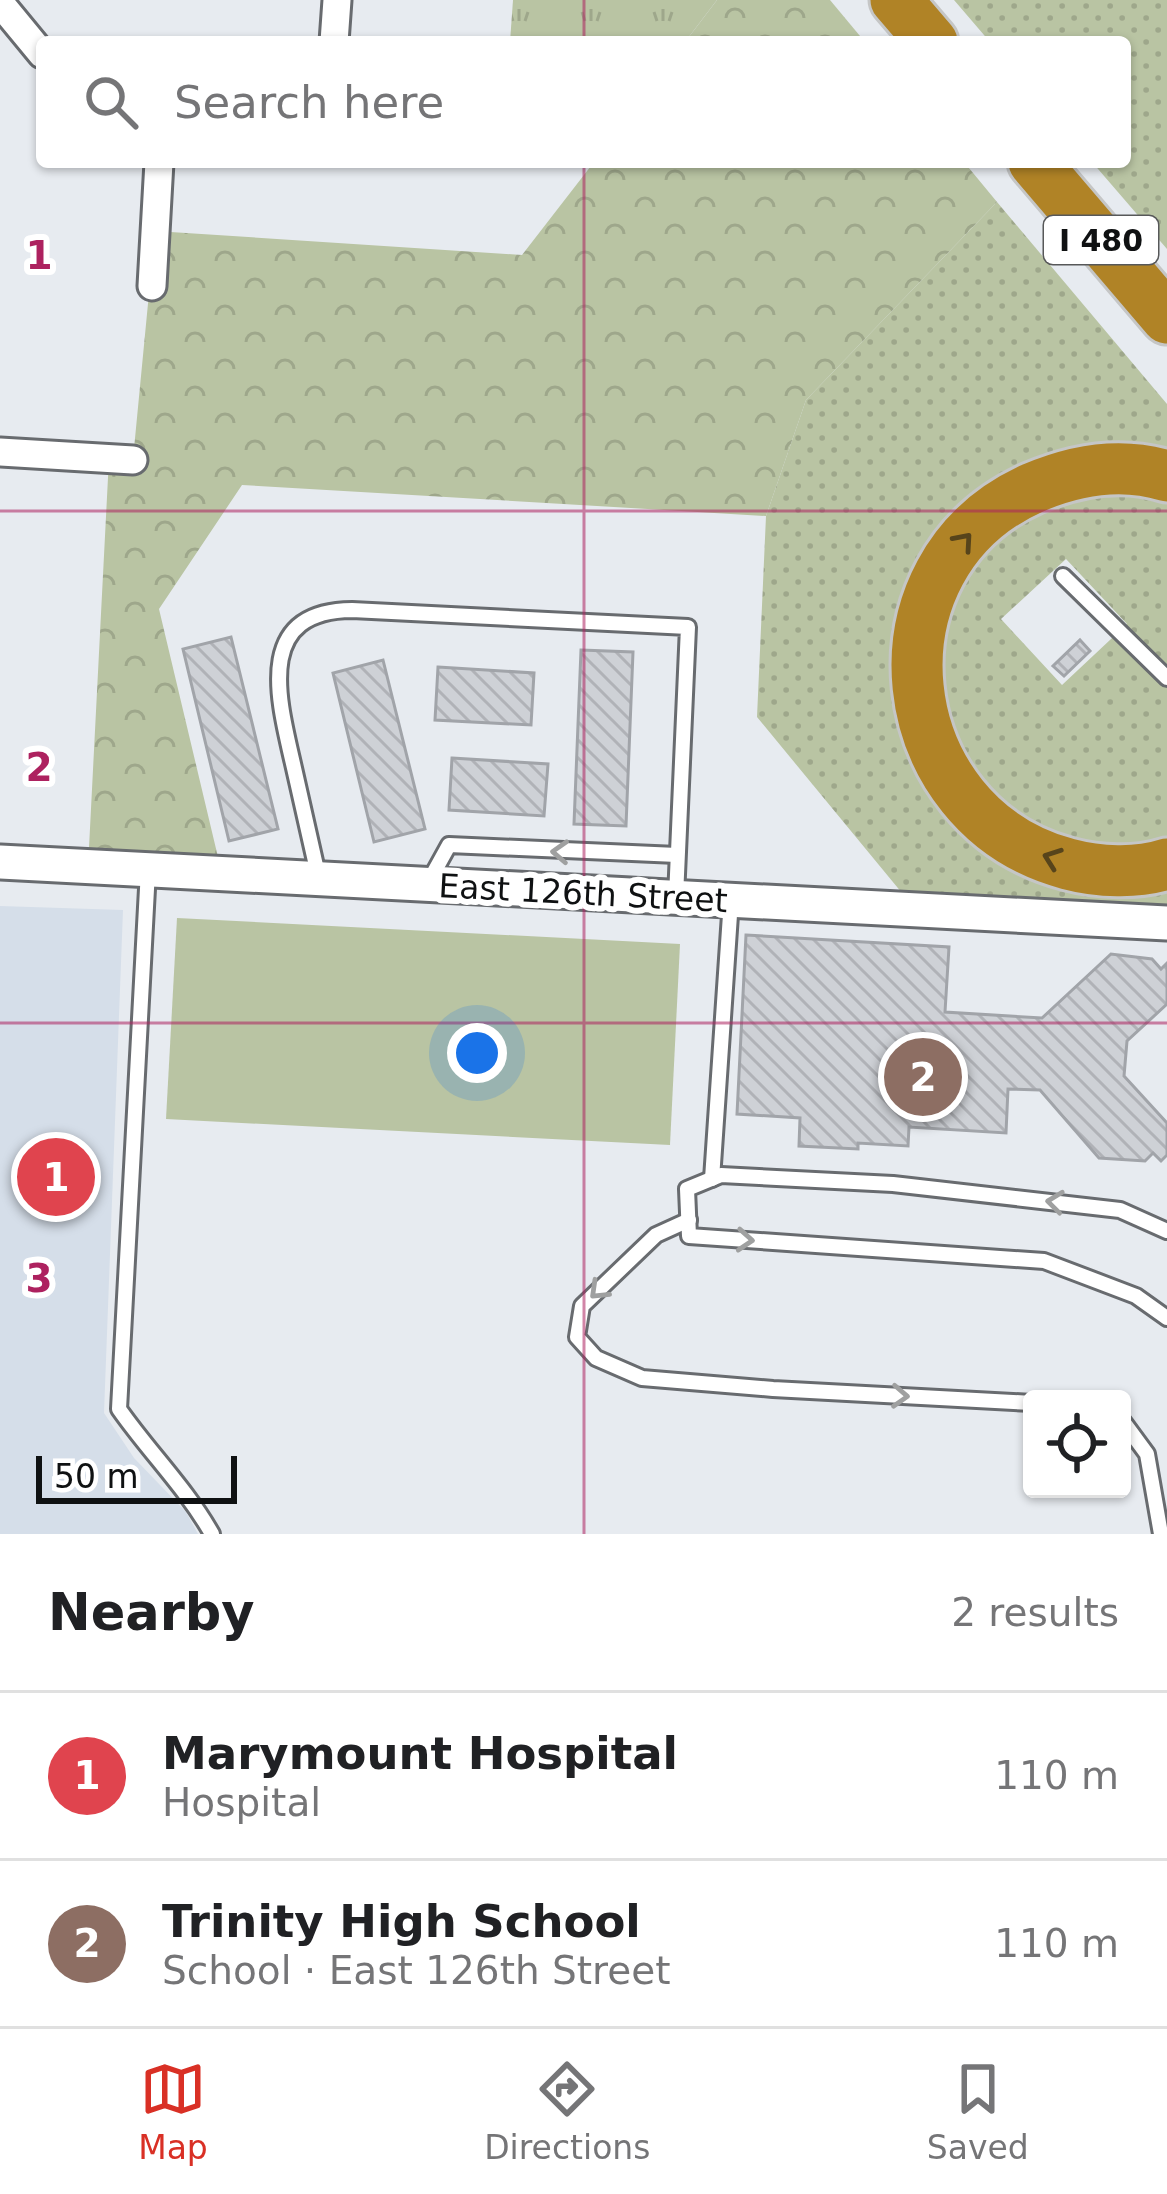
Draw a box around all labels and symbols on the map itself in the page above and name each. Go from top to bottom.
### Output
road number: I 480 [1044,216,1158,264]
text: 1 [25,233,53,278]
one-way arrow [950,533,971,555]
text: 2 [25,745,53,790]
one-way arrow [550,839,569,865]
one-way arrow [1043,848,1064,872]
street label: East 126th Street [438,866,729,920]
your location [447,1023,507,1083]
pin: 2 [884,1032,962,1122]
pin: 1 [17,1132,95,1222]
one-way arrow [1045,1190,1065,1216]
one-way arrow [736,1226,755,1252]
text: 3 [25,1256,53,1301]
one-way arrow [590,1277,611,1299]
one-way arrow [891,1383,910,1409]
scale bar [36,1450,237,1503]

